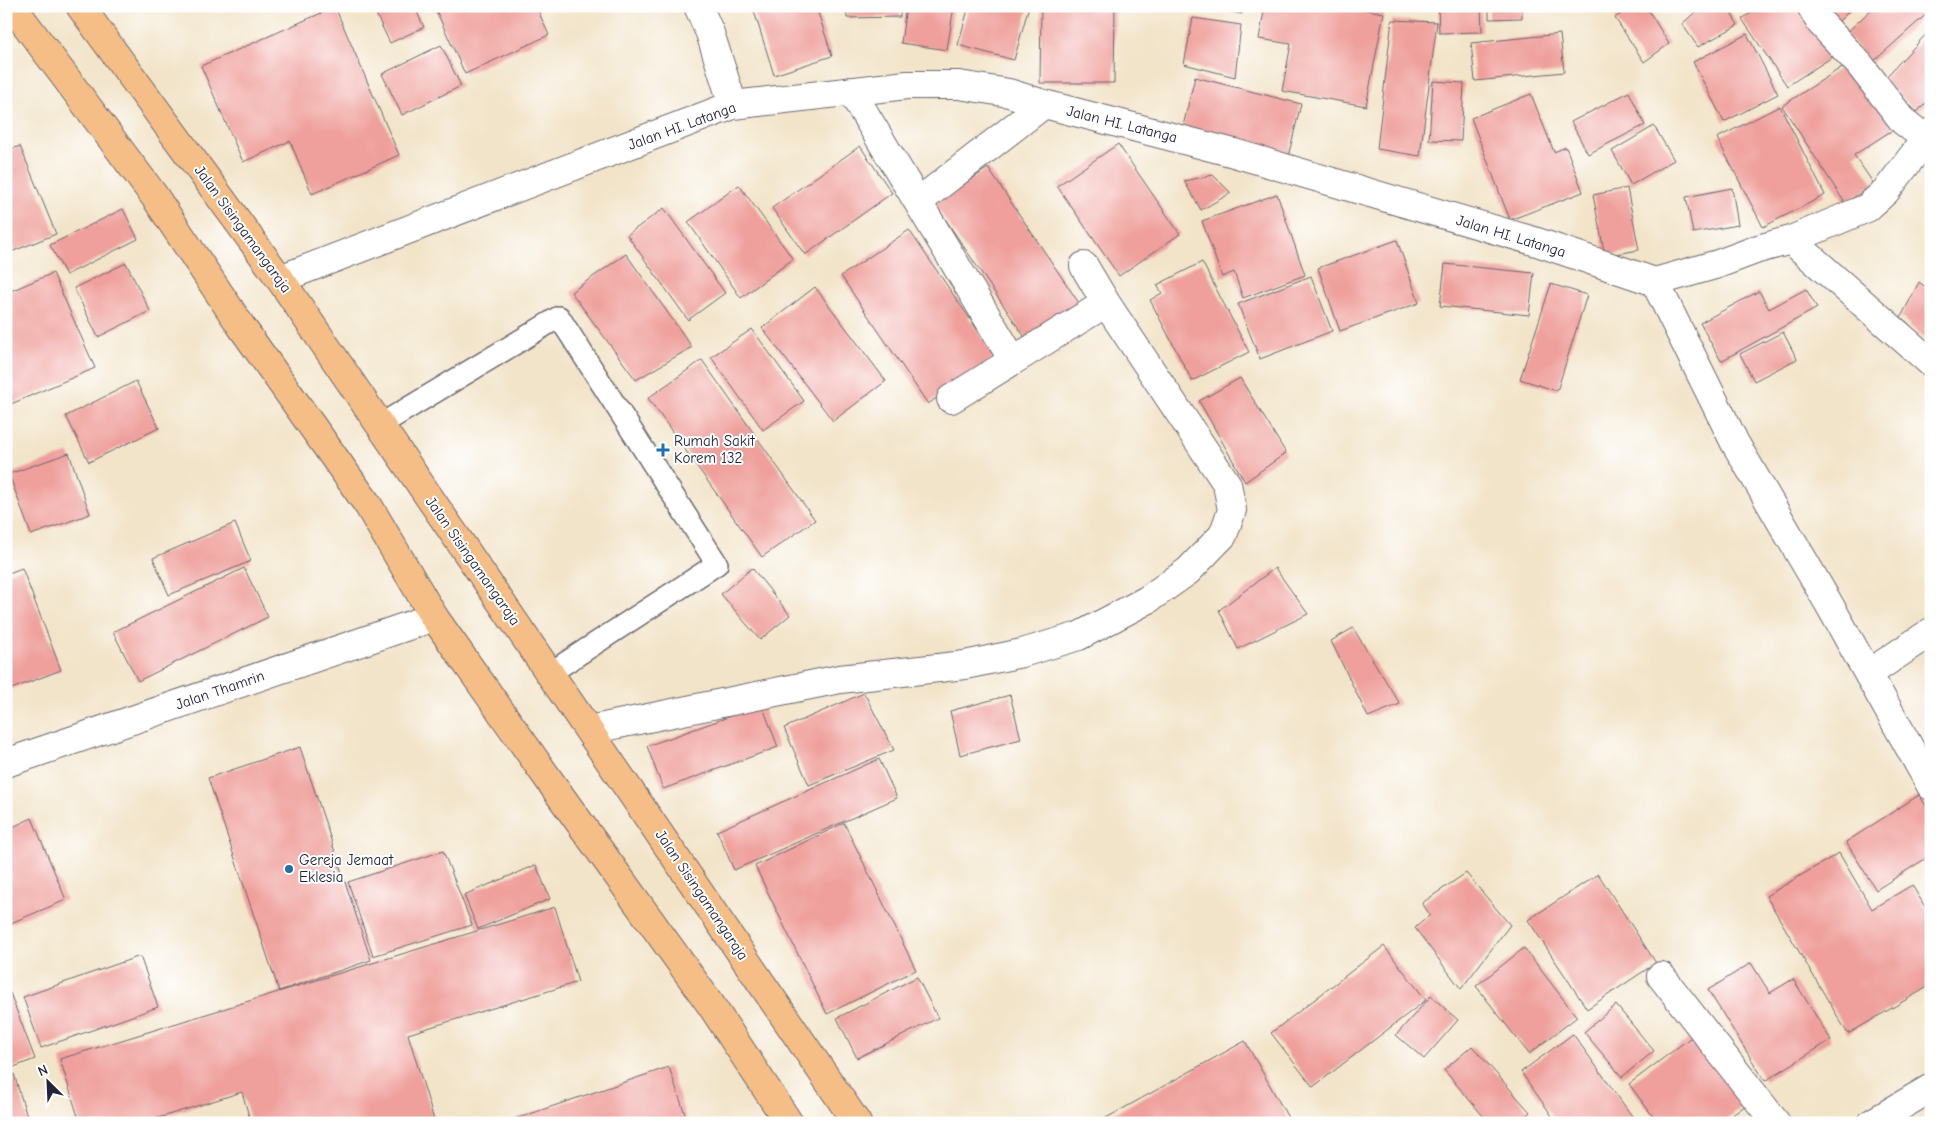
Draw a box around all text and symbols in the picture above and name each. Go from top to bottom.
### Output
street label: Jalan HI. Latanga [626,98,738,154]
street label: Jalan HI. Latanga [1065,102,1179,146]
street label: Jalan Sisingamangaraja [191,162,295,296]
street label: Jalan HI. Latanga [1454,211,1568,261]
place label: Rumah Sakit Korem 132 [674,432,755,467]
marker: Rumah Sakit Korem 132 [656,443,670,457]
street label: Jalan Sisingamangaraja [422,493,524,629]
street label: Jalan Thamrin [173,666,267,714]
street label: Jalan Sisingamangaraja [652,827,752,963]
place label: Gereja Jemaat Eklesia [299,851,394,886]
marker: Gereja Jemaat Eklesia [283,863,295,875]
north arrow [22,1056,72,1106]
text: N [35,1061,51,1080]

